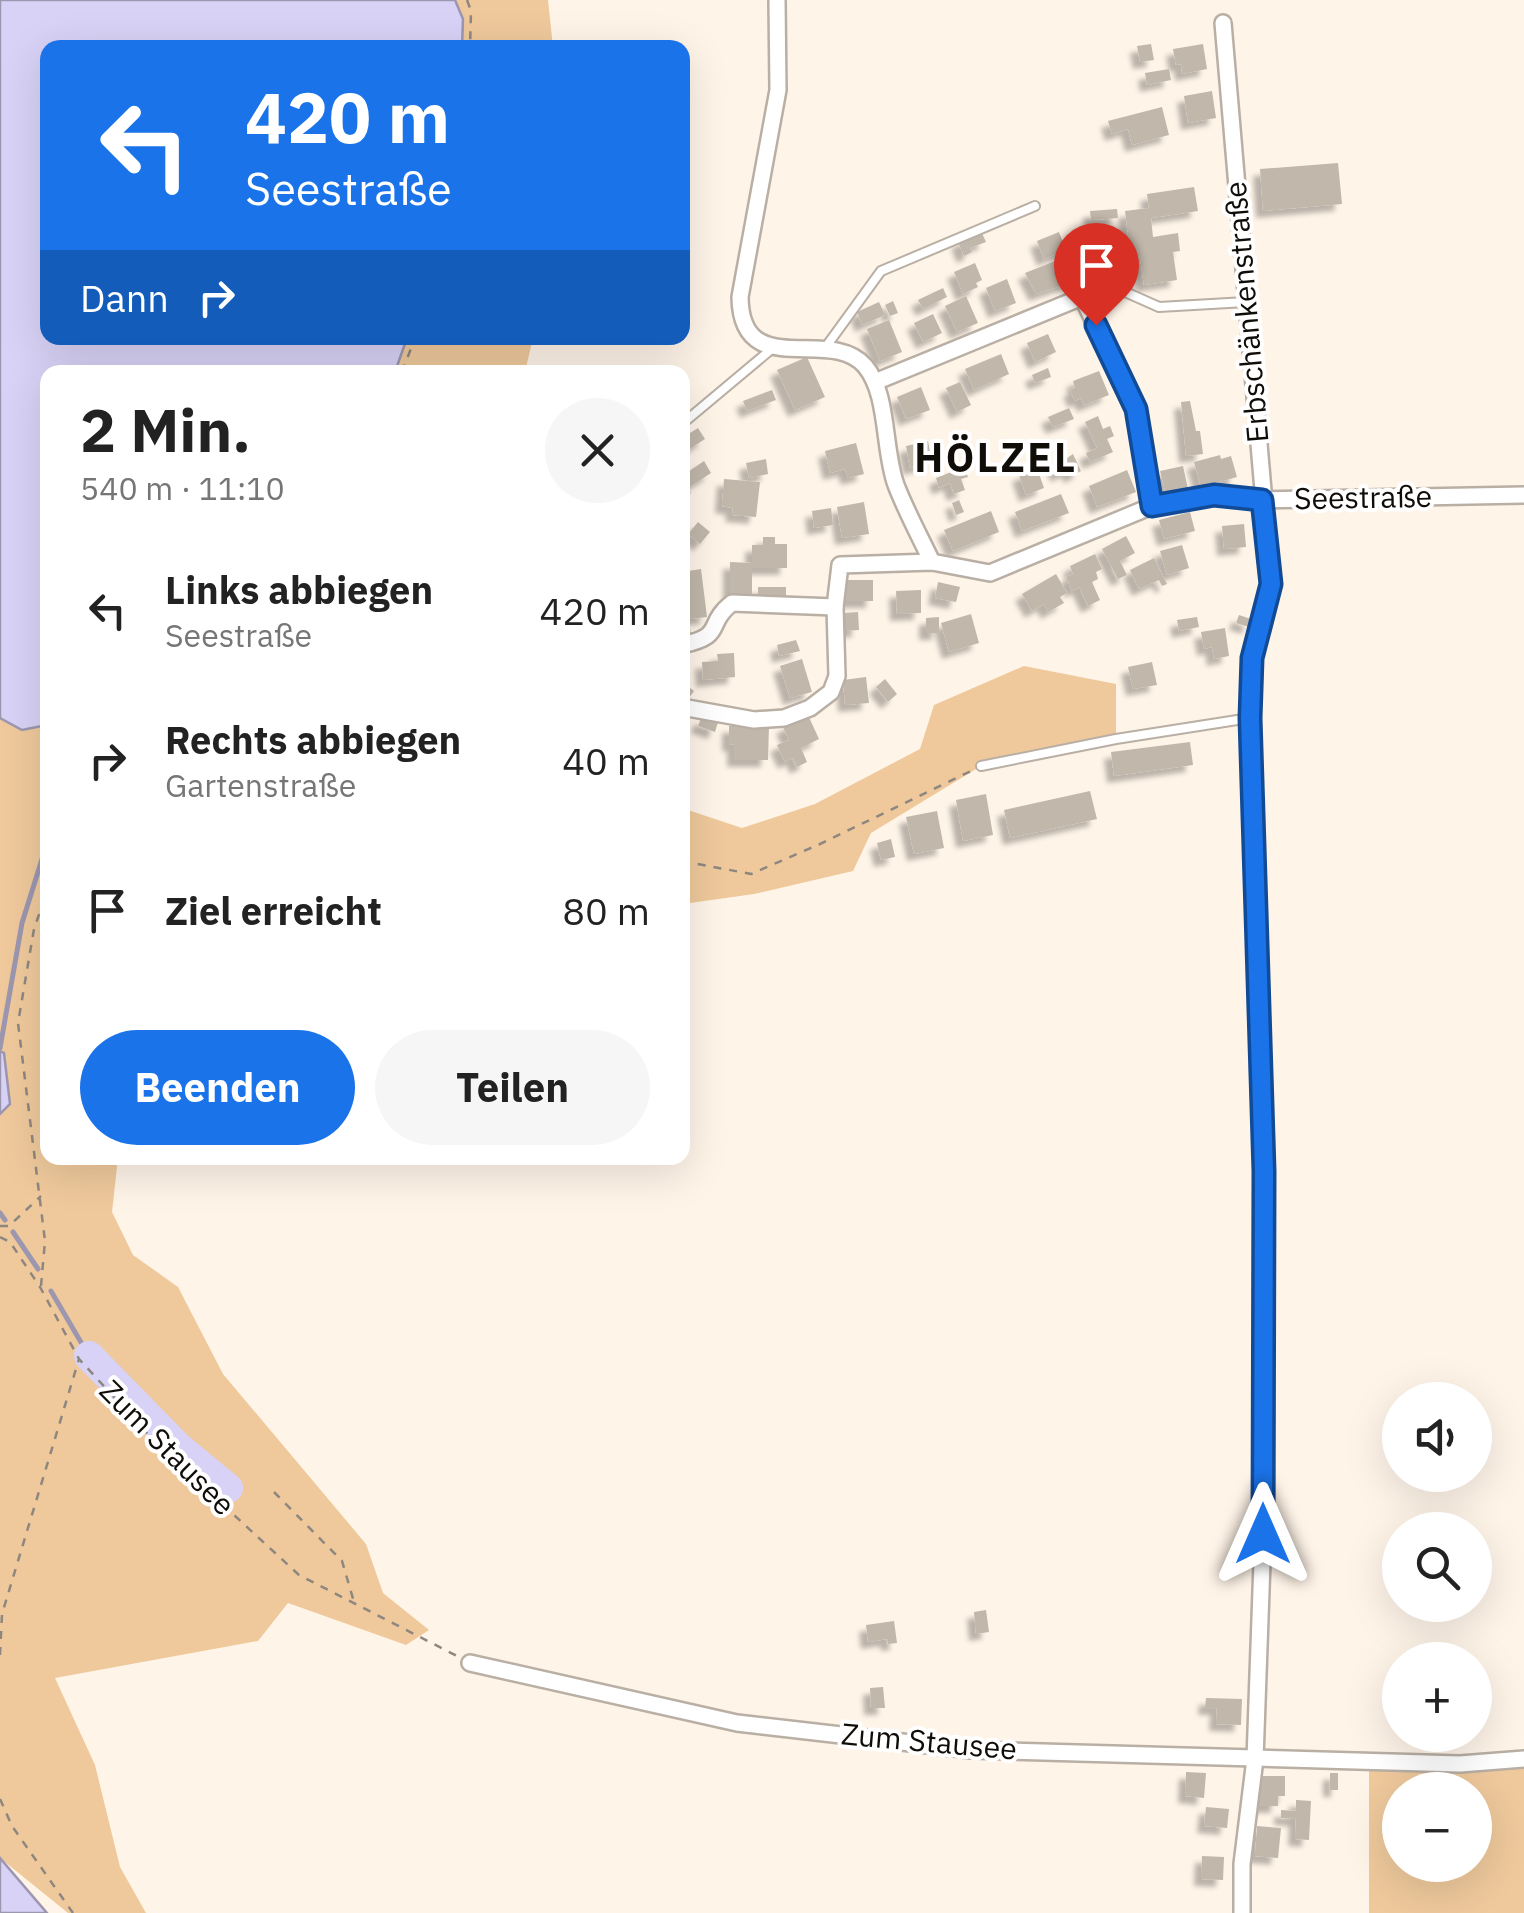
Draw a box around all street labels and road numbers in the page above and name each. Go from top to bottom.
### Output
street label: Erbschänkenstraße [1215,180,1276,444]
street label: Seestraße [1294,476,1432,517]
street label: Zum Stausee [92,1371,244,1523]
street label: Zum Stausee [840,1713,1019,1768]

